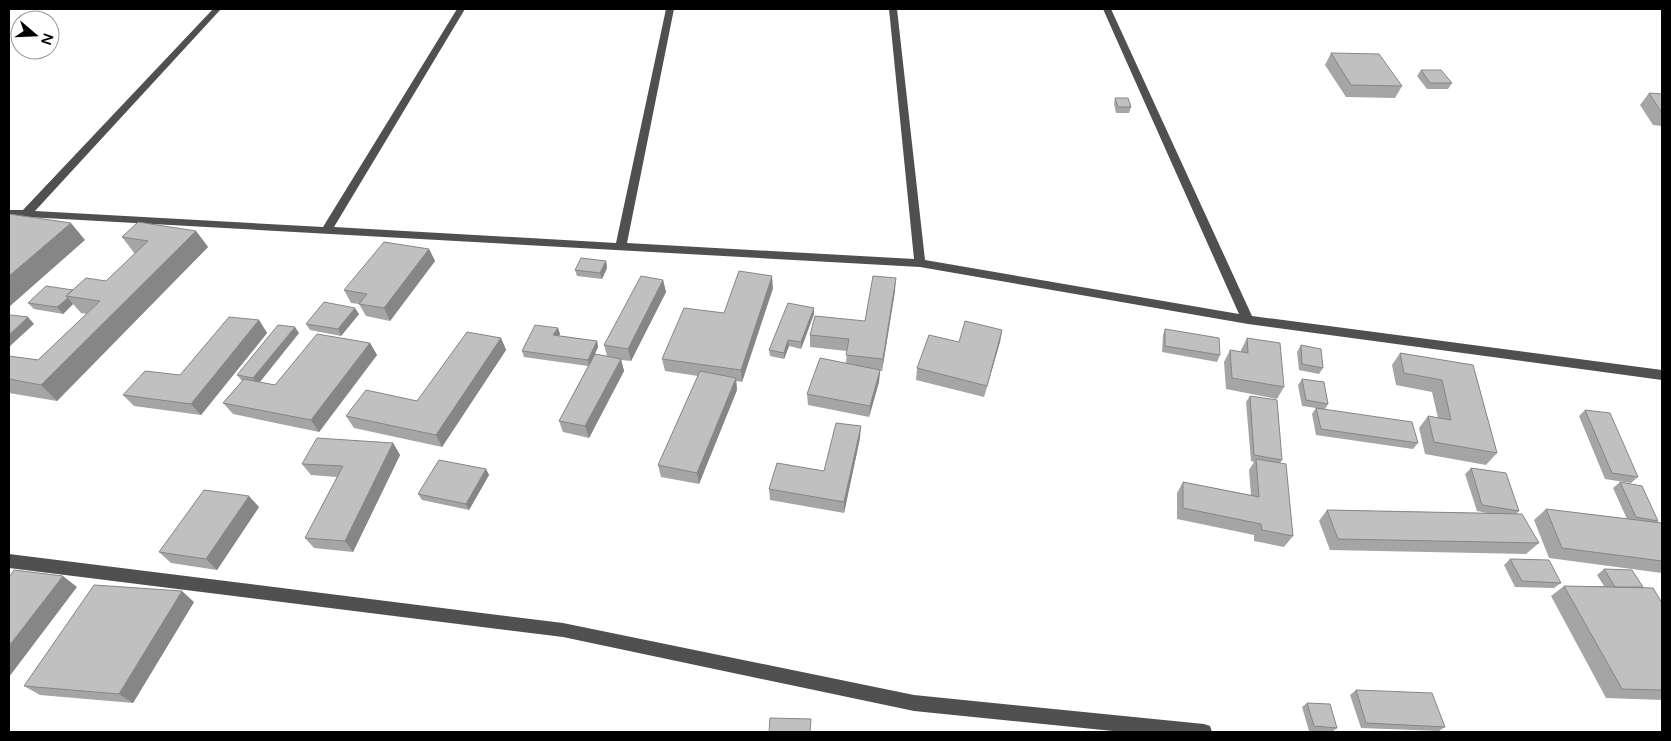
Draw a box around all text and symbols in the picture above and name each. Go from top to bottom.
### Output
north arrow [10,10,60,60]
text: N [37,31,57,47]

